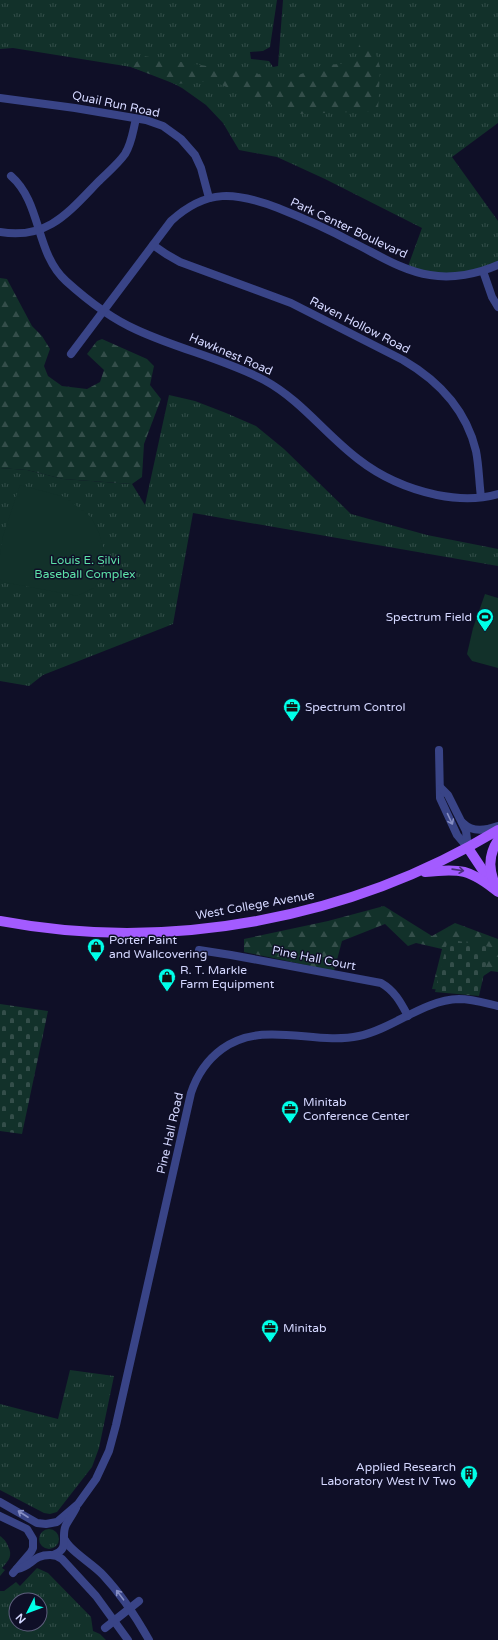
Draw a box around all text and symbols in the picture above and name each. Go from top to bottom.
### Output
street label: Quail Run Road [71,88,161,120]
street label: Park Center Boulevard [288,195,410,261]
street label: Raven Hollow Road [307,294,413,356]
street label: Hawknest Road [187,330,275,378]
park label: Louis E. Silvi Baseball Complex [34,553,136,581]
sports icon: Spectrum Field [475,607,495,632]
place label: Spectrum Field [386,610,472,624]
office icon: Spectrum Control [282,697,302,722]
place label: Spectrum Control [305,700,406,714]
one-way arrow [447,813,454,825]
one-way arrow [451,867,464,874]
street label: West College Avenue [194,888,316,922]
place label: Porter Paint and Wallcovering [109,933,207,961]
shop icon: Porter Paint and Wallcovering [86,937,106,962]
street label: Pine Hall Court [271,943,357,973]
place label: R. T. Markle Farm Equipment [180,963,275,991]
shop icon: R. T. Markle Farm Equipment [157,967,177,992]
street label: Pine Hall Road [154,1091,186,1175]
place label: Minitab Conference Center [303,1095,410,1123]
office icon: Minitab Conference Center [280,1099,300,1124]
office icon: Minitab [260,1318,280,1343]
place label: Minitab [283,1321,327,1335]
place label: Applied Research Laboratory West IV Two [320,1460,456,1488]
building icon: Applied Research Laboratory West IV Two [459,1464,479,1489]
one-way arrow [17,1510,28,1518]
one-way arrow [116,1590,125,1601]
north arrow [8,1592,48,1632]
text: N [13,1611,29,1626]

